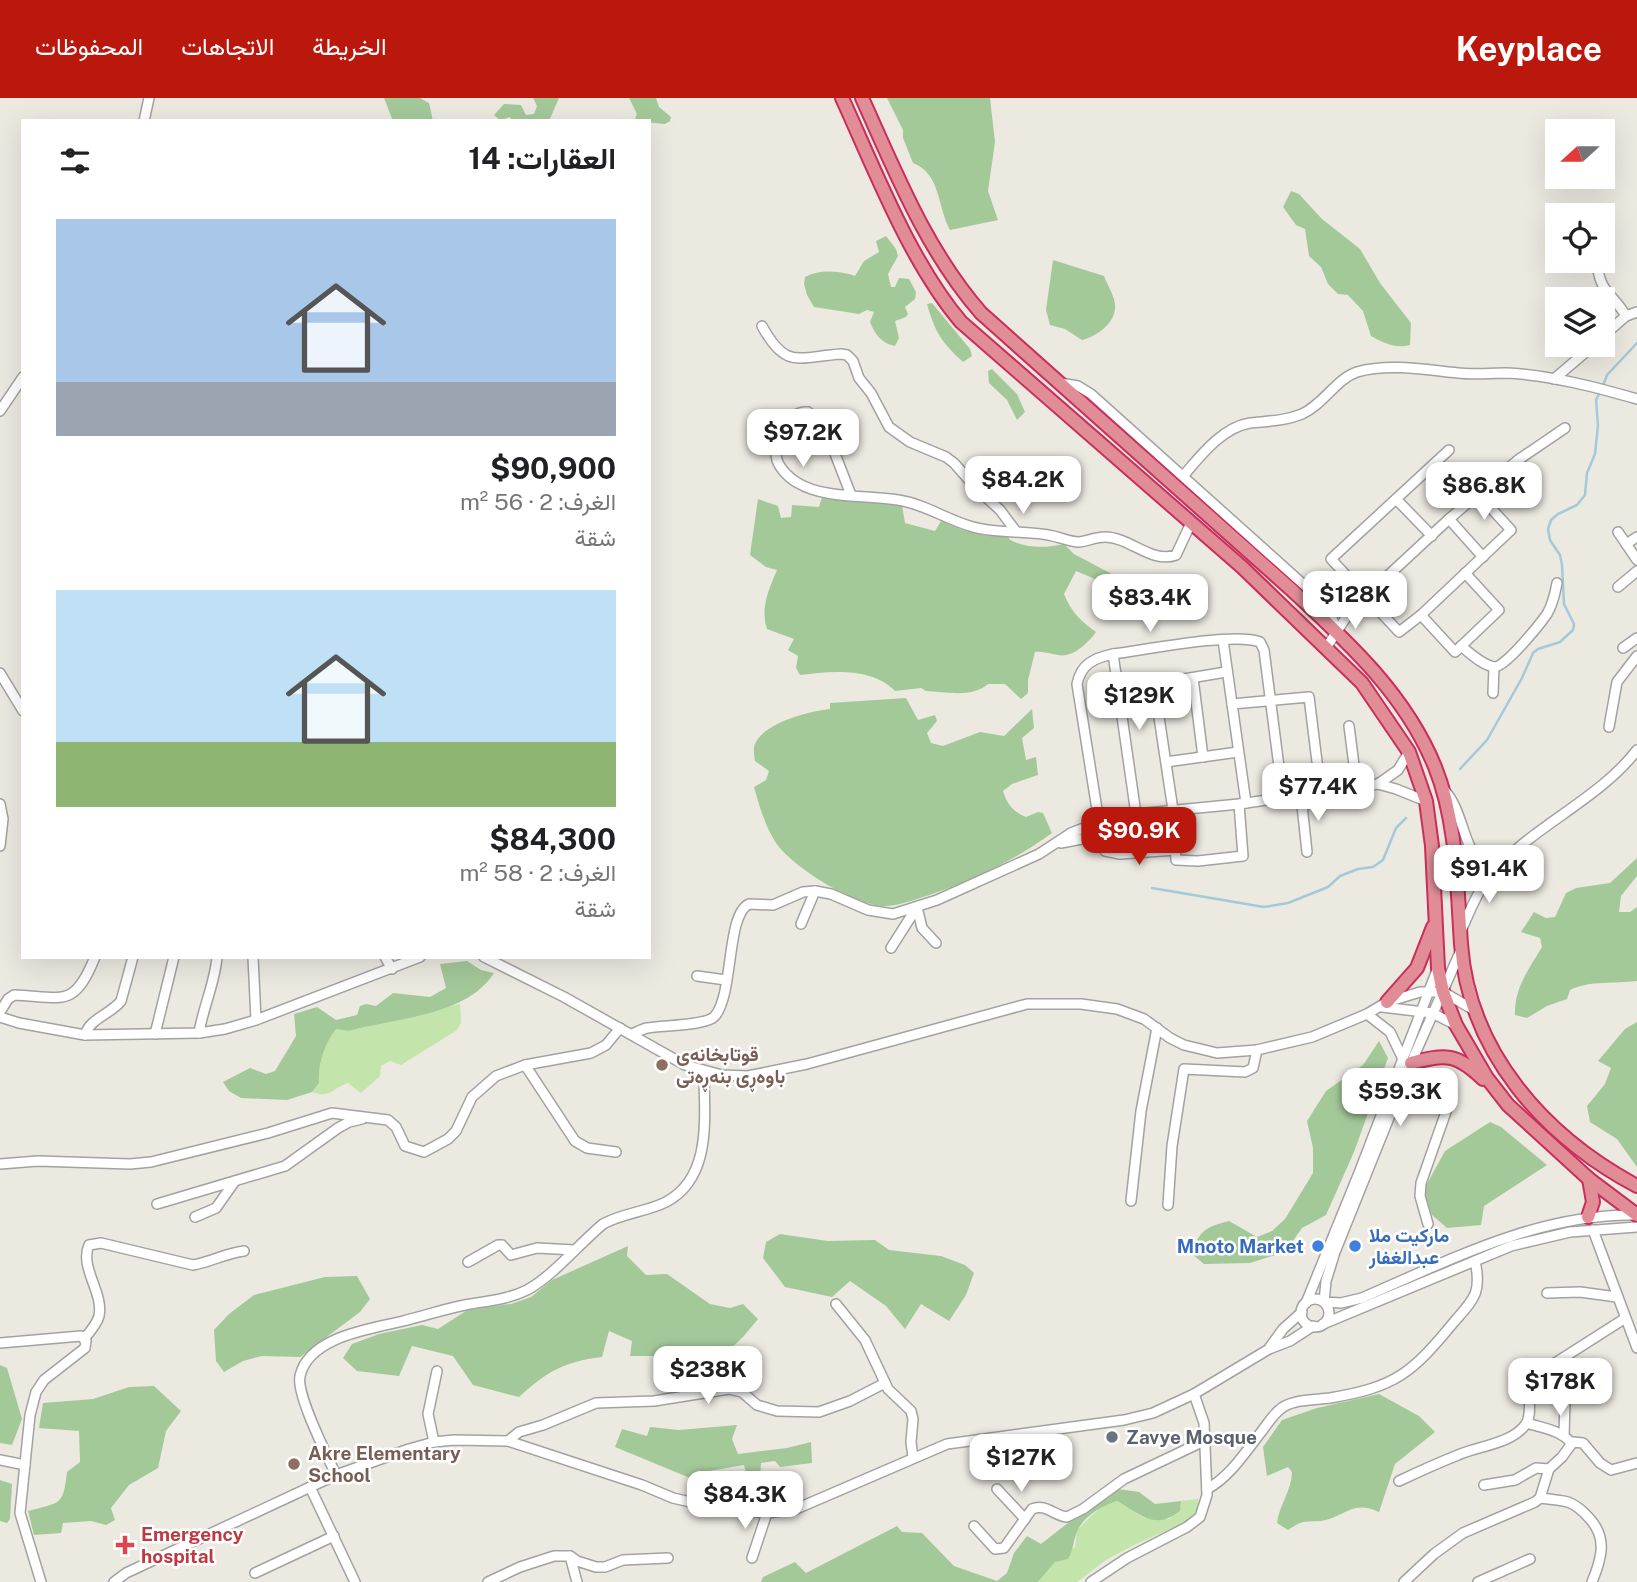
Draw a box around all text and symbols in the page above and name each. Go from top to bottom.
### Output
text: Keyplace [1456,30,1602,68]
text: المحفوظات [35,32,143,60]
text: الاتجاهات [181,32,274,60]
text: الخريطة [312,32,387,60]
north arrow [1545,119,1615,189]
map controls [1545,119,1615,357]
text: العقارات: 14 [468,140,616,176]
icon: filters [56,142,94,180]
button: locate [1545,203,1615,273]
icon: home [273,265,399,391]
button: layers [1545,287,1615,357]
pin: $97.2K [746,410,860,469]
text: $97.2K [763,418,843,445]
text: $90,900 [490,450,616,486]
pin: $84.2K [966,456,1080,516]
pin: $86.8K [1427,462,1541,522]
text: $84.2K [981,465,1065,492]
text: $86.8K [1442,471,1526,498]
text: الغرف: 2 · 56 m² [460,488,616,515]
text: شقة [574,524,616,551]
pin: $128K [1306,572,1404,631]
pin: $83.4K [1093,574,1207,634]
text: $128K [1319,580,1391,607]
text: $83.4K [1108,583,1192,610]
icon: home [273,636,399,762]
pin: $129K [1090,672,1188,732]
text: $129K [1103,681,1175,708]
pin: $77.4K [1261,764,1375,823]
text: $77.4K [1278,772,1358,799]
pin: $90.9K [1082,808,1196,867]
text: $90.9K [1097,816,1181,843]
text: $84,300 [489,821,616,857]
pin: $91.4K [1432,846,1546,905]
text: $91.4K [1450,854,1528,881]
text: الغرف: 2 · 58 m² [459,859,616,886]
text: شقة [574,895,616,922]
place label: قوتابخانەی باوەڕی بنەڕەتی [676,1043,785,1092]
marker: قوتابخانەی باوەڕی بنەڕەتی [654,1057,670,1073]
pin: $59.3K [1343,1068,1457,1128]
text: $59.3K [1358,1077,1442,1104]
place label: ماركيت ملا عبدالغفار [1368,1224,1449,1270]
place label: Mnoto Market [1177,1235,1304,1257]
marker: Mnoto Market [1310,1238,1326,1254]
marker: ماركيت ملا عبدالغفار [1347,1238,1363,1254]
pin: $238K [659,1346,757,1406]
text: $238K [669,1355,747,1382]
pin: $178K [1511,1358,1609,1418]
text: $178K [1524,1367,1596,1394]
place label: Zavye Mosque [1126,1426,1257,1448]
marker: Zavye Mosque [1104,1429,1120,1445]
pin: $127K [972,1434,1070,1494]
place label: Akre Elementary School [308,1442,461,1486]
text: $127K [986,1443,1057,1470]
marker: Akre Elementary School [286,1456,302,1472]
pin: $84.3K [688,1472,802,1531]
text: $84.3K [703,1480,787,1507]
place label: Emergency hospital [141,1523,244,1567]
marker: Emergency hospital [115,1535,135,1555]

